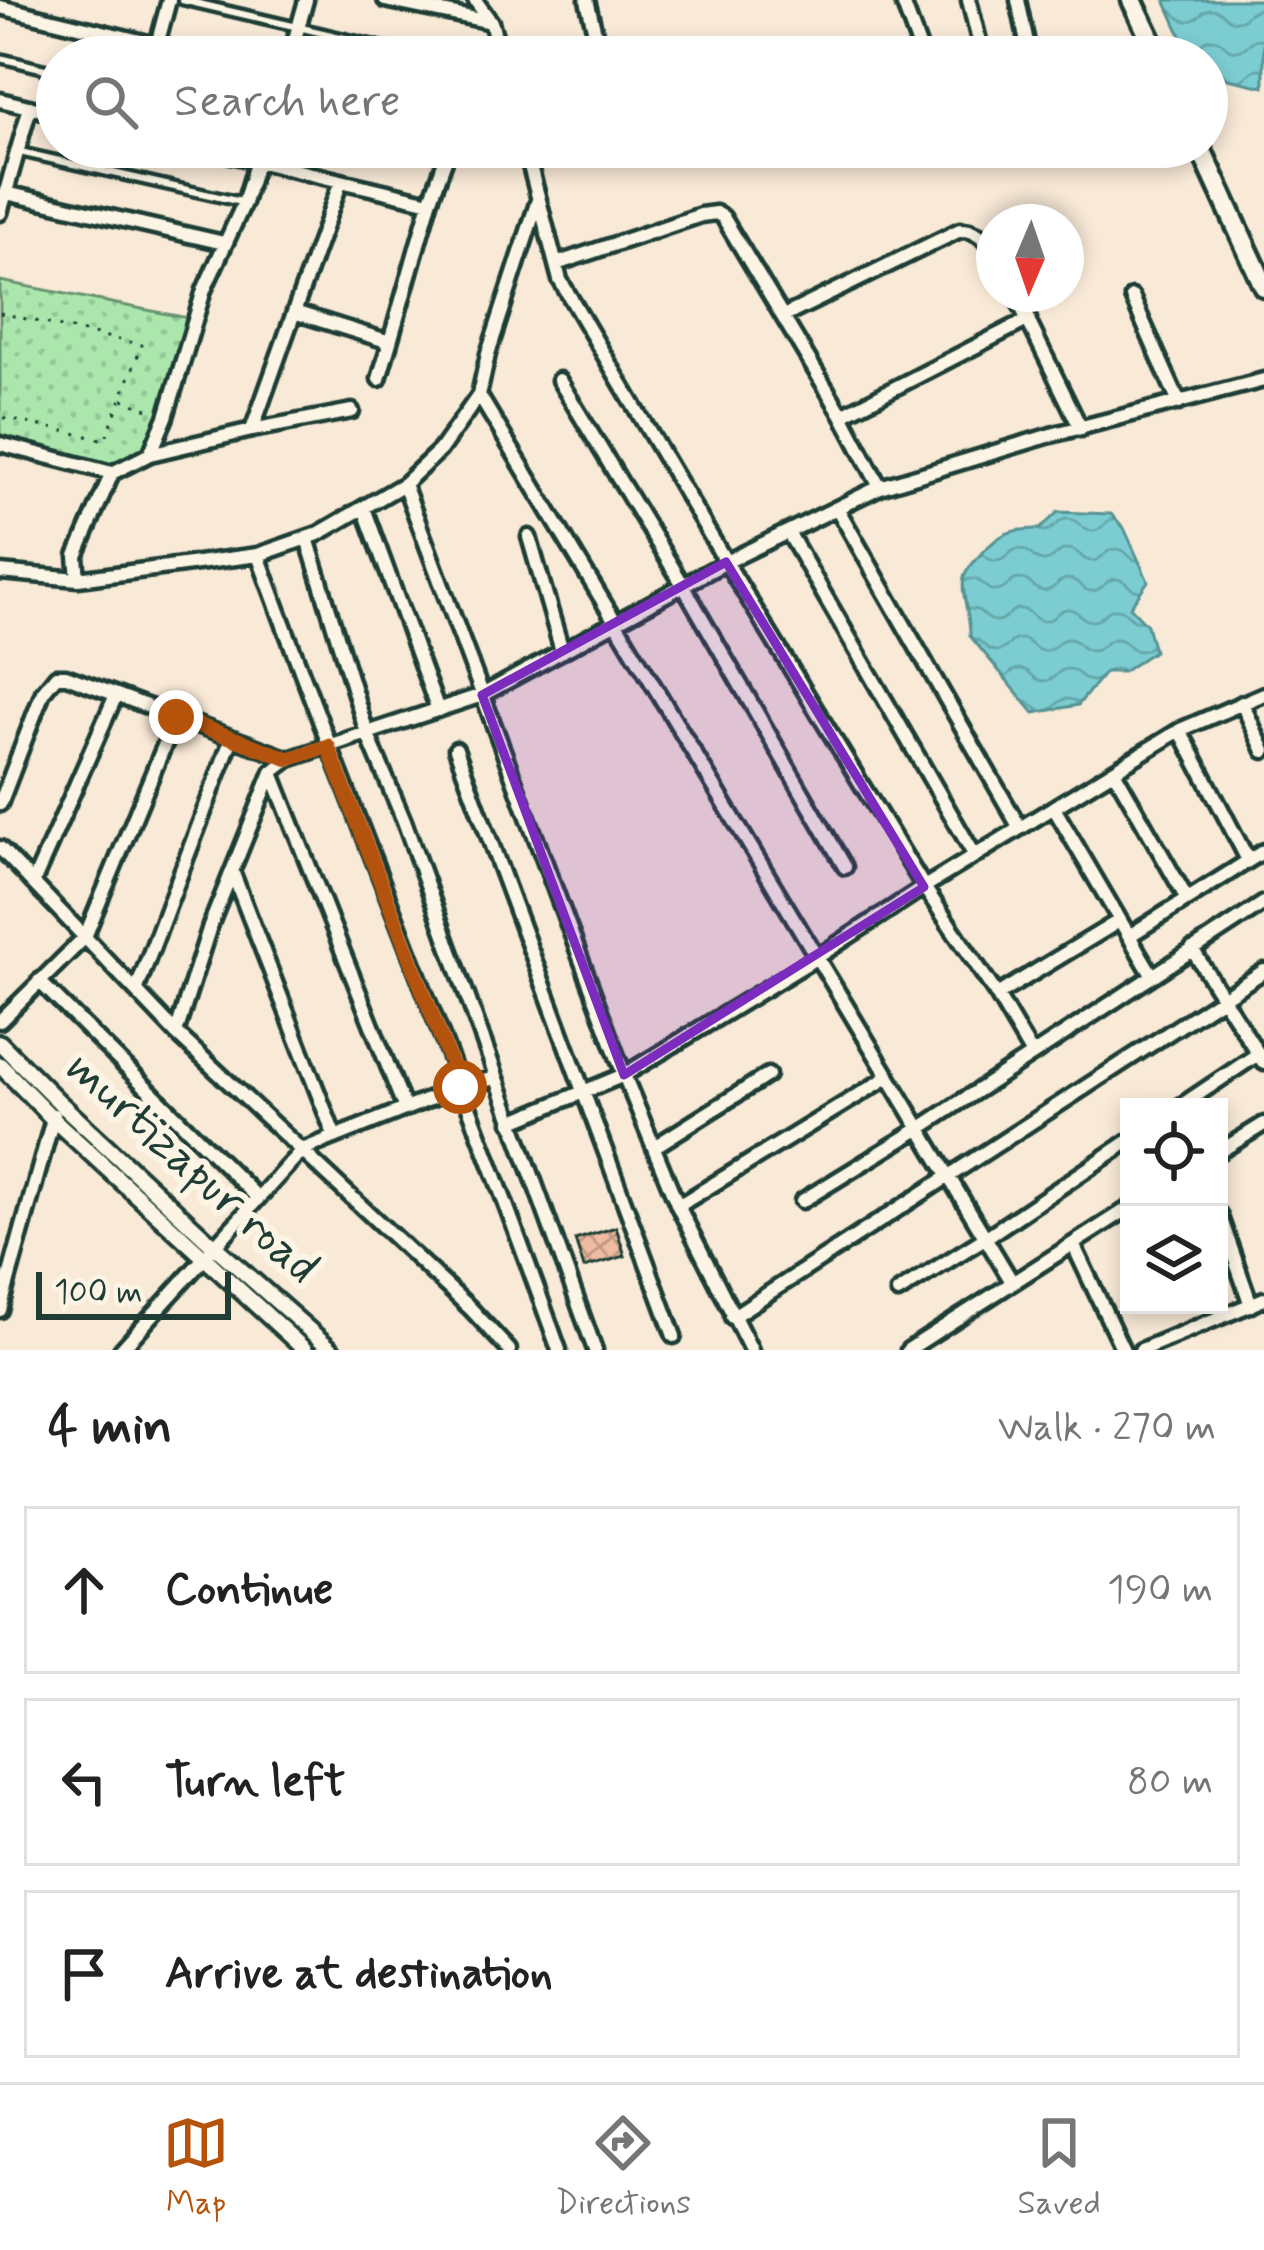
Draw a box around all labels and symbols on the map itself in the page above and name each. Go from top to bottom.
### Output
north arrow [976,204,1084,312]
route end [149,690,203,744]
street label: murtizapur road [52,1038,332,1298]
route start [433,1060,487,1114]
scale bar [36,1266,231,1319]

